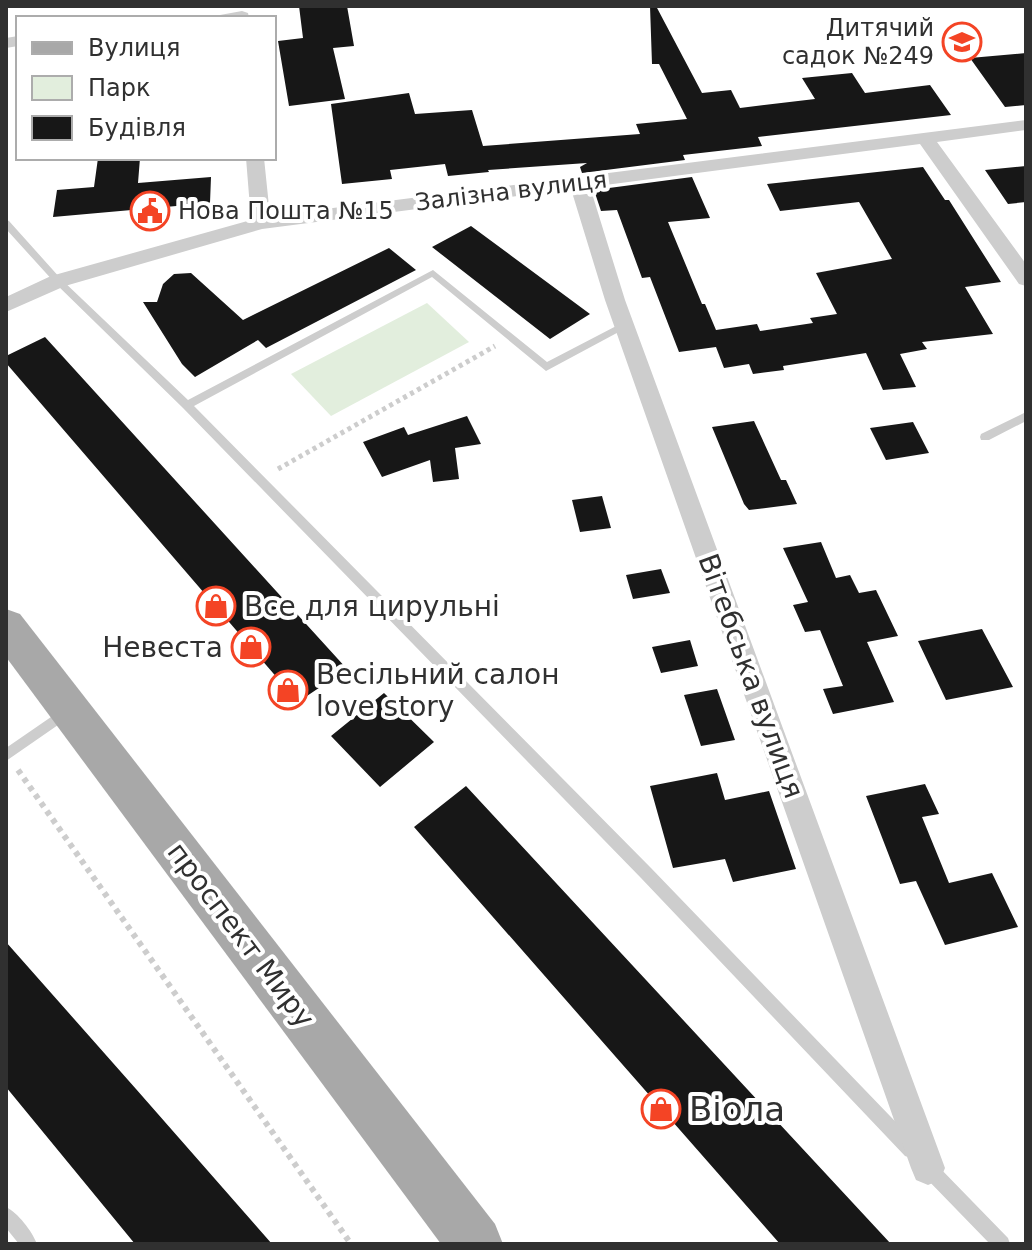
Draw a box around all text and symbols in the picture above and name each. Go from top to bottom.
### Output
place label: Дитячий садок №249 [782,14,934,70]
legend [16,16,276,160]
school or university icon: Дитячий садок №249 [941,21,983,63]
text: Вулиця [88,34,180,62]
text: Парк [88,74,150,102]
text: Будівля [88,114,186,142]
street label: Залізна вулиця [414,165,608,217]
public building icon: Нова Пошта №15 [129,190,171,232]
place label: Нова Пошта №15 [178,197,394,225]
street label: Вітебська вулиця [691,549,811,803]
shop icon: Все для цирульні [195,585,237,627]
place label: Все для цирульні [244,590,500,623]
shop icon: Невеста [230,626,272,668]
place label: Невеста [102,631,223,664]
place label: Весільний салон love story [316,658,560,723]
shop icon: Весільний салон love story [267,669,309,711]
street label: проспект Миру [161,836,321,1034]
shop icon: Віола [640,1088,682,1130]
place label: Віола [689,1089,785,1129]

